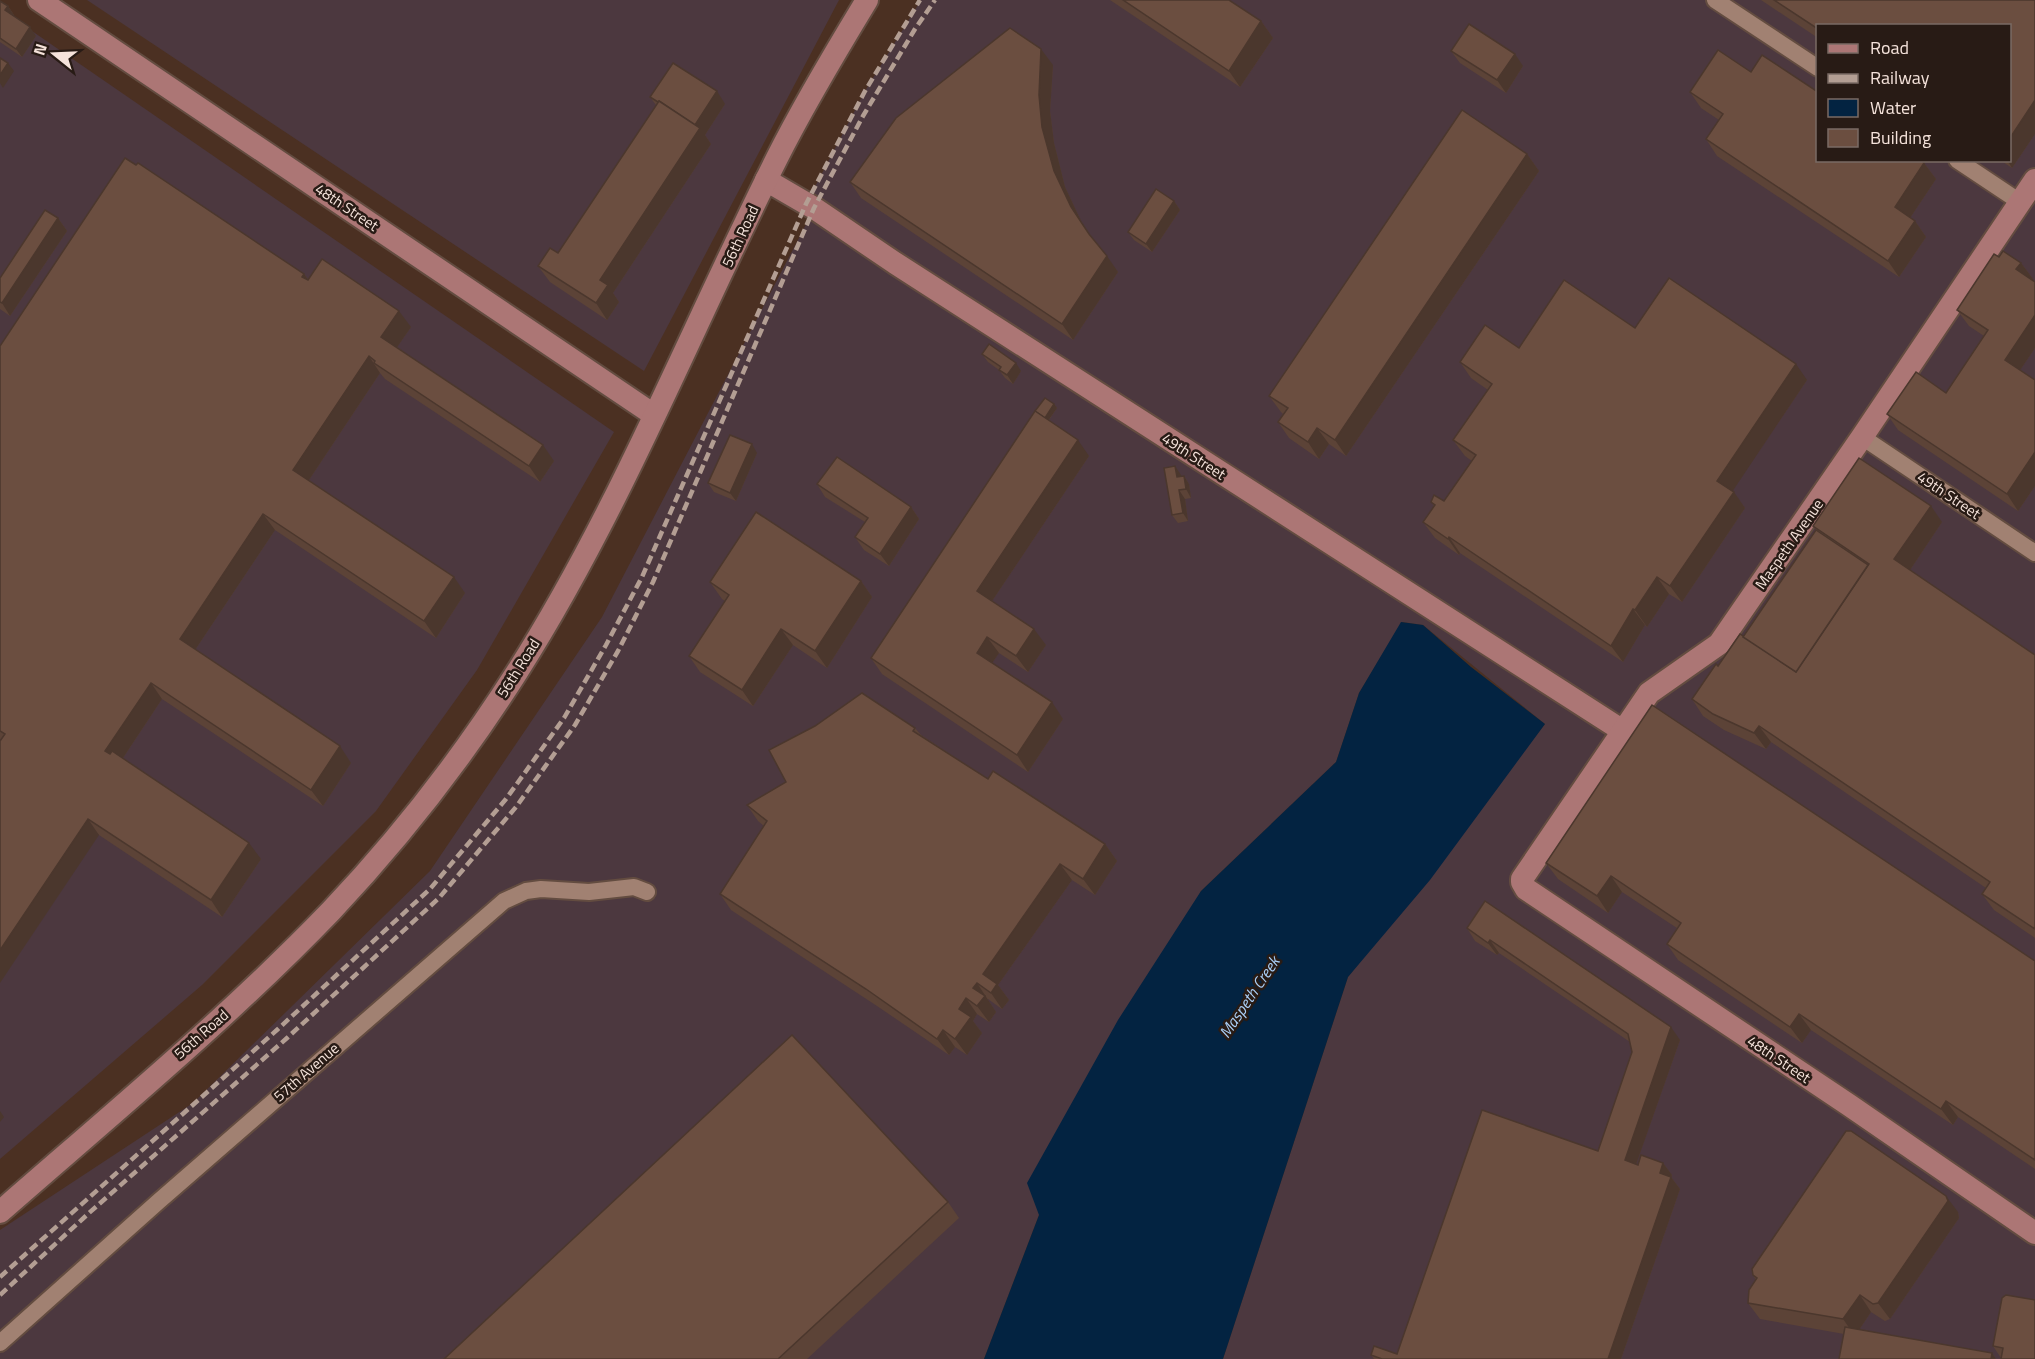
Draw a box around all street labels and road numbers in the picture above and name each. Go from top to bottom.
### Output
street label: 48th Street [311,177,384,237]
street label: 56th Road [716,201,764,271]
street label: 49th Street [1158,427,1231,486]
street label: 49th Street [1913,465,1986,525]
street label: Maspeth Avenue [1749,494,1829,594]
street label: 56th Road [491,634,545,702]
street label: 56th Road [169,1004,233,1064]
street label: 48th Street [1743,1029,1816,1089]
street label: 57th Avenue [268,1037,344,1107]

